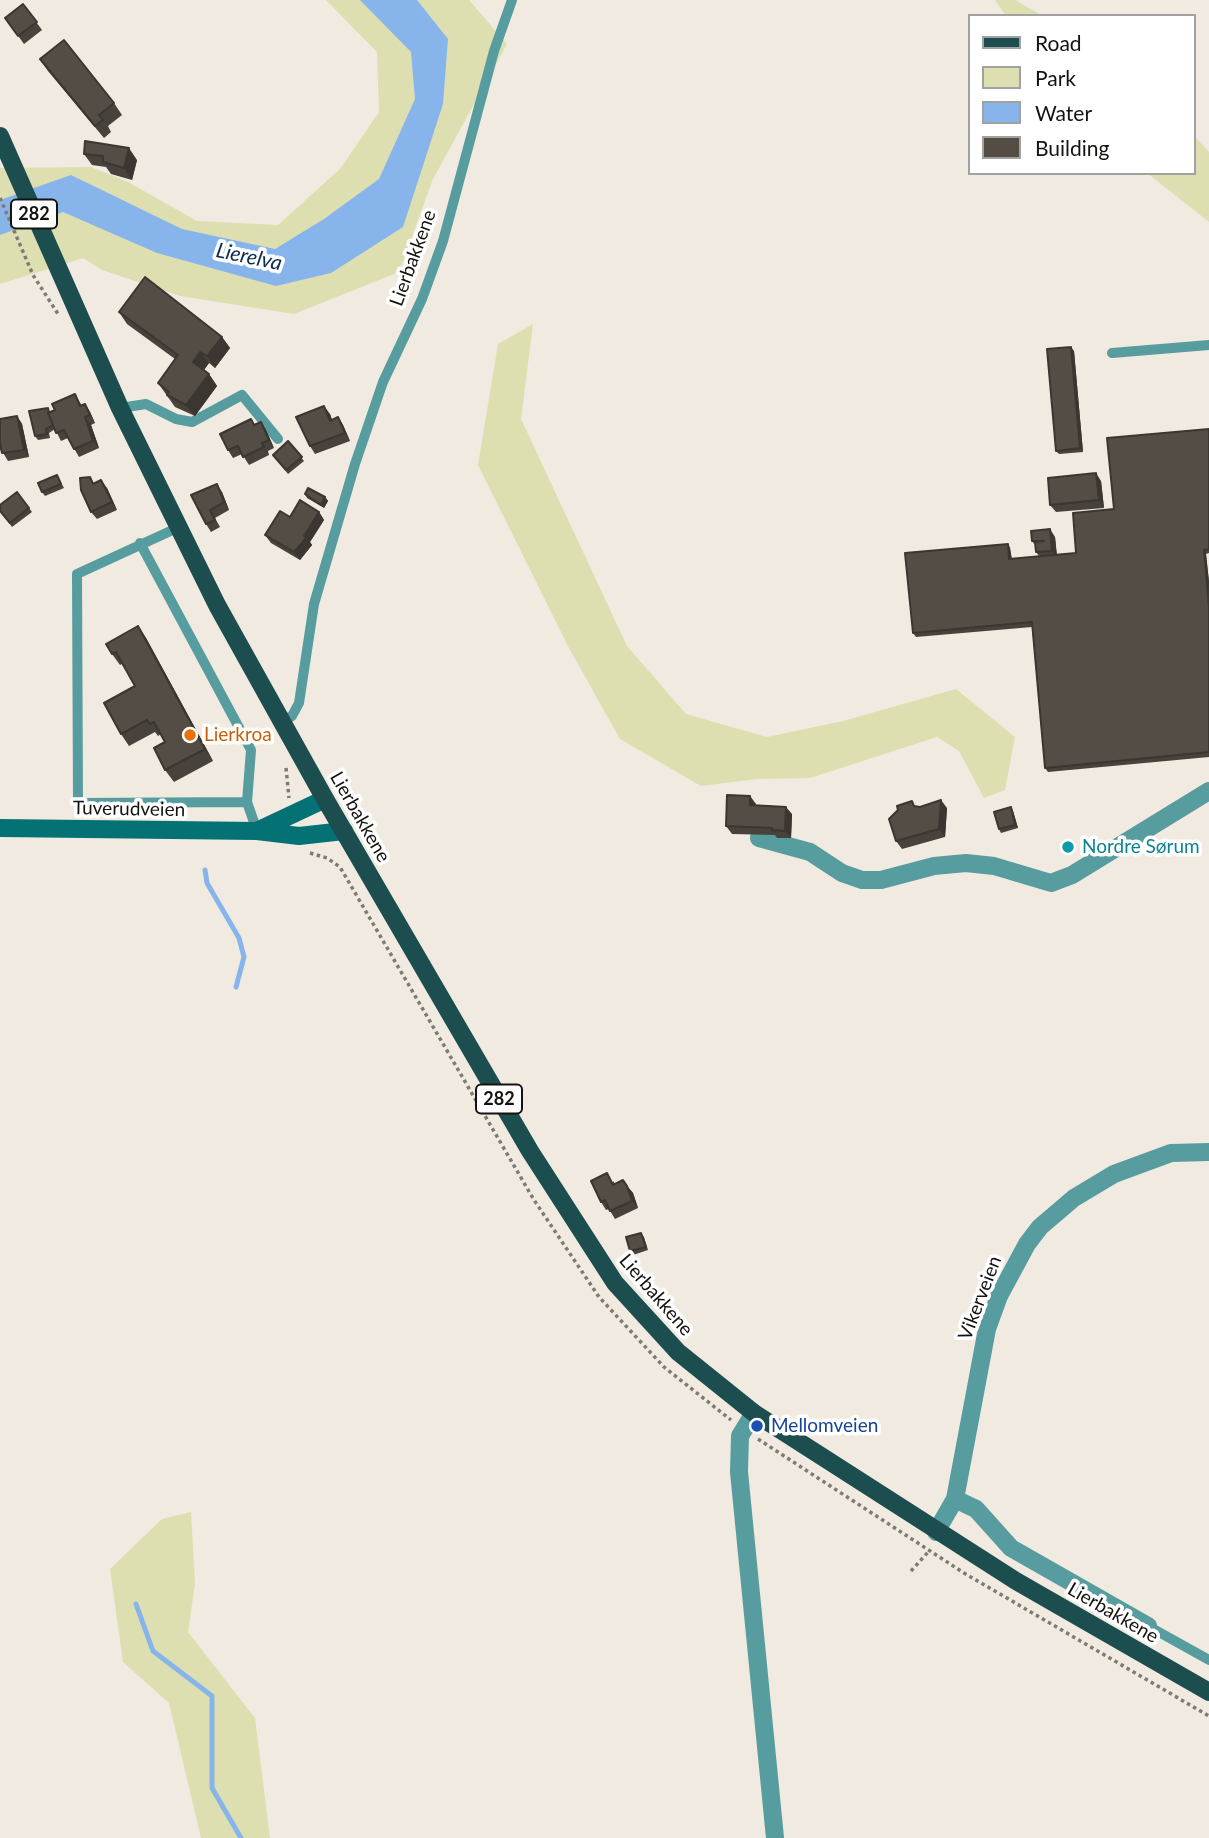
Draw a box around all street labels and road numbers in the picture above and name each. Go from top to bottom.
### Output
road number: 282 [11,200,57,229]
street label: Lierbakkene [385,207,441,309]
street label: Lierbakkene [325,768,395,866]
street label: Tuverudveien [73,797,185,821]
road number: 282 [476,1084,522,1114]
street label: Lierbakkene [614,1249,698,1341]
street label: Vikerveien [954,1253,1006,1343]
street label: Lierbakkene [1064,1578,1162,1648]

